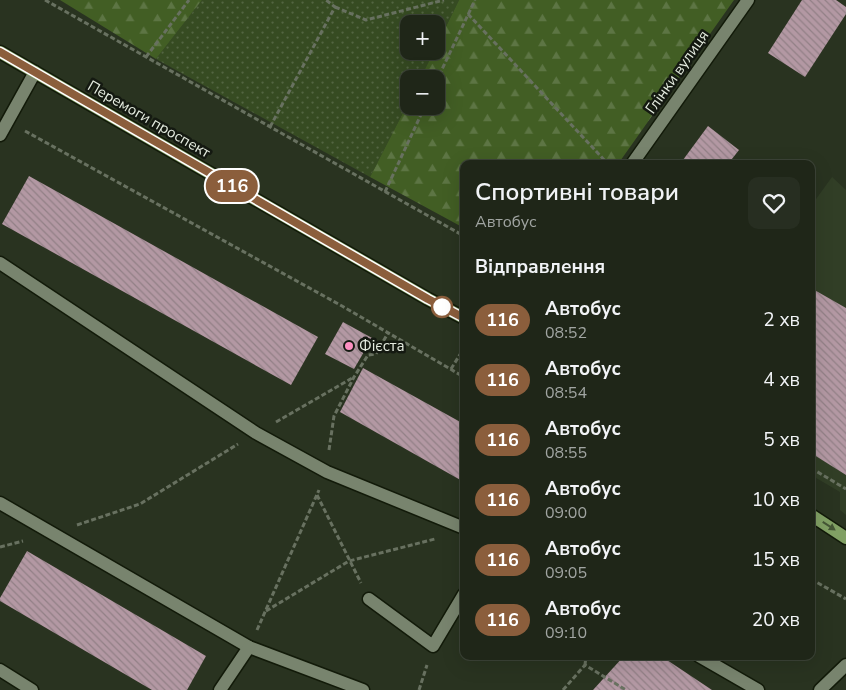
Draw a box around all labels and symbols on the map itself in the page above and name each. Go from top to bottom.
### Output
street label: Глінки вулиця [641,26,713,118]
street label: Перемоги проспект [84,76,214,162]
line badge: 116 [203,170,261,202]
unlabelled marker [431,296,453,318]
place label: Фієста [359,336,405,356]
marker: Фієста [343,340,355,352]
one-way arrow [822,522,835,531]

